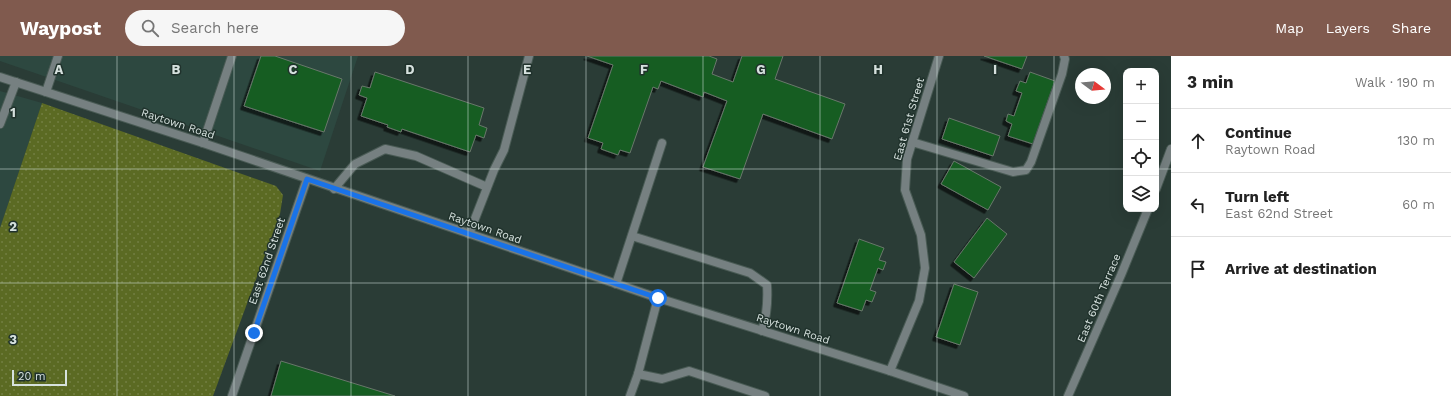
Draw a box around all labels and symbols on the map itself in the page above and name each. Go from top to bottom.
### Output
text: A [55,62,64,77]
text: B [172,62,181,77]
text: C [289,62,298,77]
text: D [405,62,415,77]
text: E [523,62,531,77]
text: F [640,62,648,77]
text: G [756,62,766,77]
text: H [873,62,883,77]
text: I [993,62,997,77]
north arrow [1075,68,1111,104]
street label: East 61st Street [891,76,927,162]
text: 1 [10,105,16,120]
street label: Raytown Road [140,106,216,142]
street label: Raytown Road [447,209,523,247]
street label: East 62nd Street [246,215,288,306]
text: 2 [9,219,17,234]
street label: East 60th Terrace [1074,252,1124,344]
route start [649,289,667,307]
street label: Raytown Road [755,311,831,347]
route end [245,324,263,342]
text: 3 [9,332,17,347]
scale bar [12,368,67,387]

